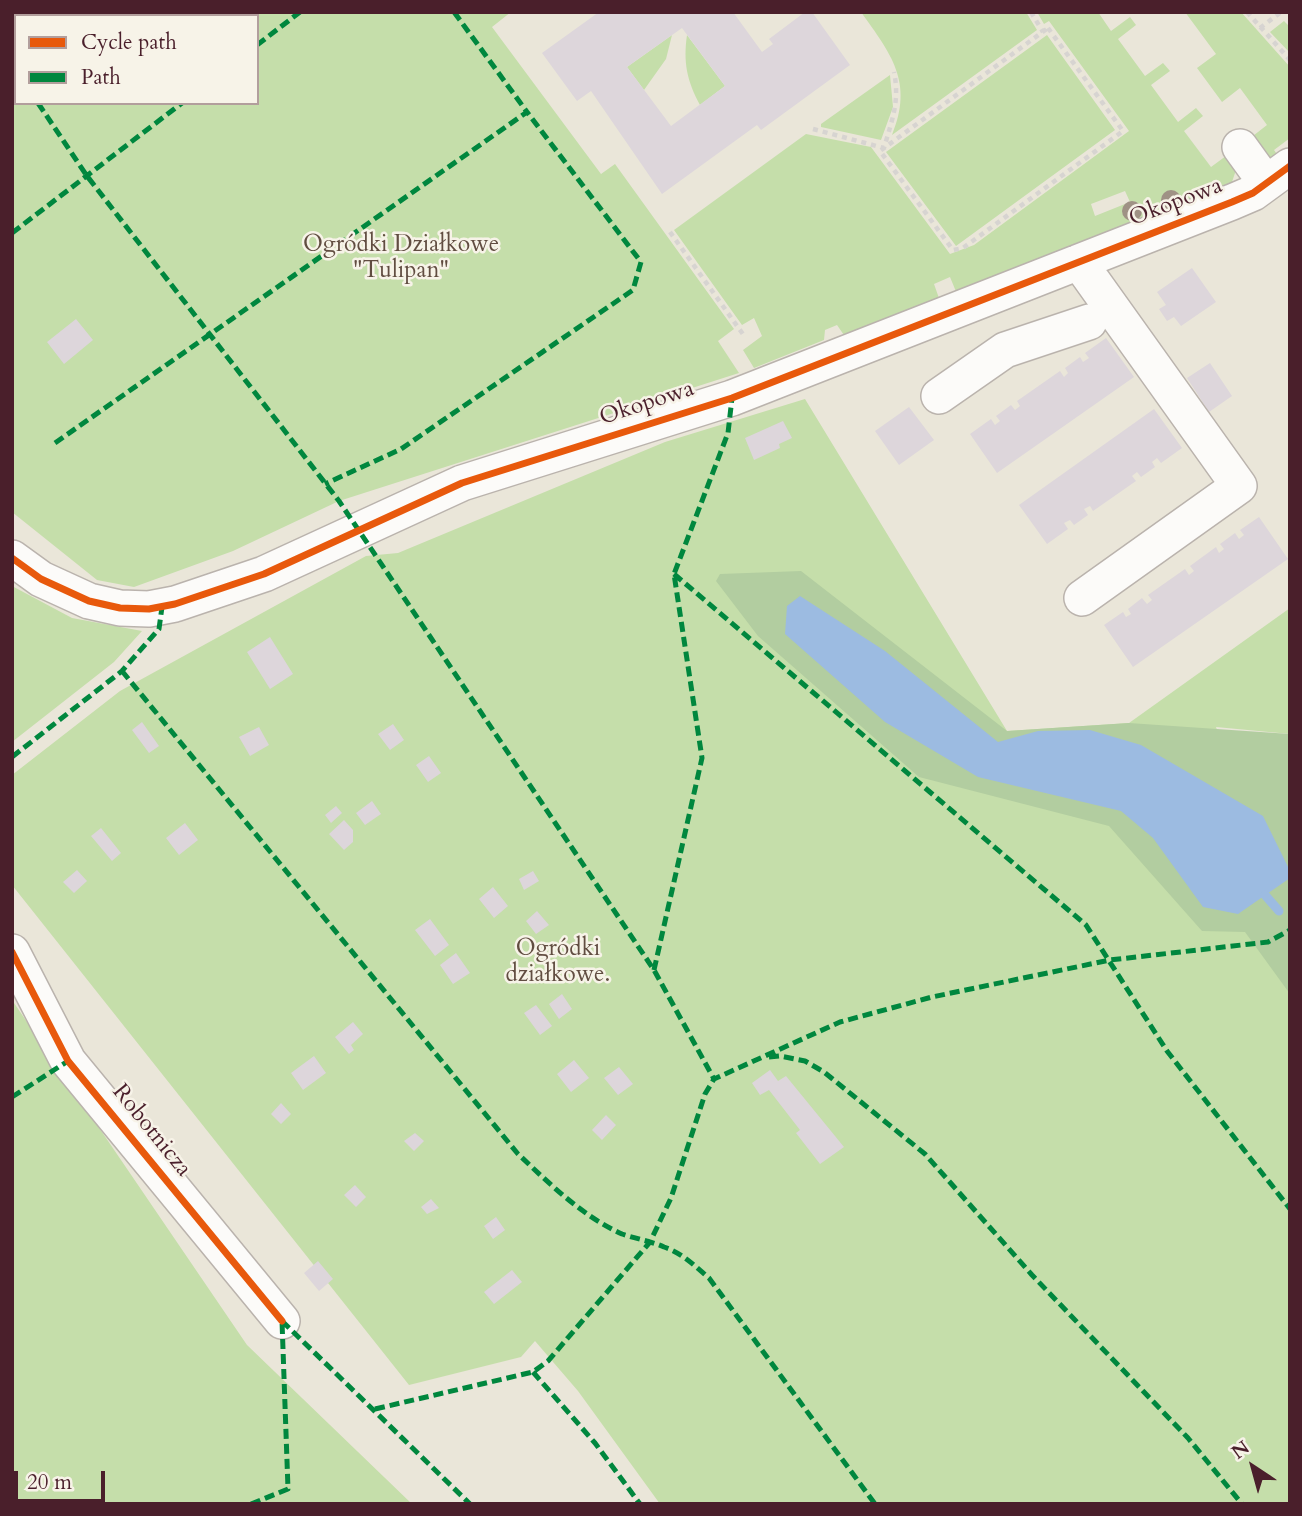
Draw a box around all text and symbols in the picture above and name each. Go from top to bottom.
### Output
legend [14,14,259,105]
text: Cycle path [81,28,177,57]
text: Path [81,63,121,92]
street label: Okopowa [1125,173,1227,233]
park label: Ogródki Działkowe "Tulipan" [303,232,499,286]
street label: Okopowa [596,376,698,432]
park label: Ogródki działkowe. [506,936,610,990]
street label: Robotnicza [105,1079,197,1183]
north arrow [1218,1432,1288,1502]
text: N [1226,1435,1255,1465]
scale bar [18,1456,108,1500]
text: 20 m [27,1468,72,1497]

